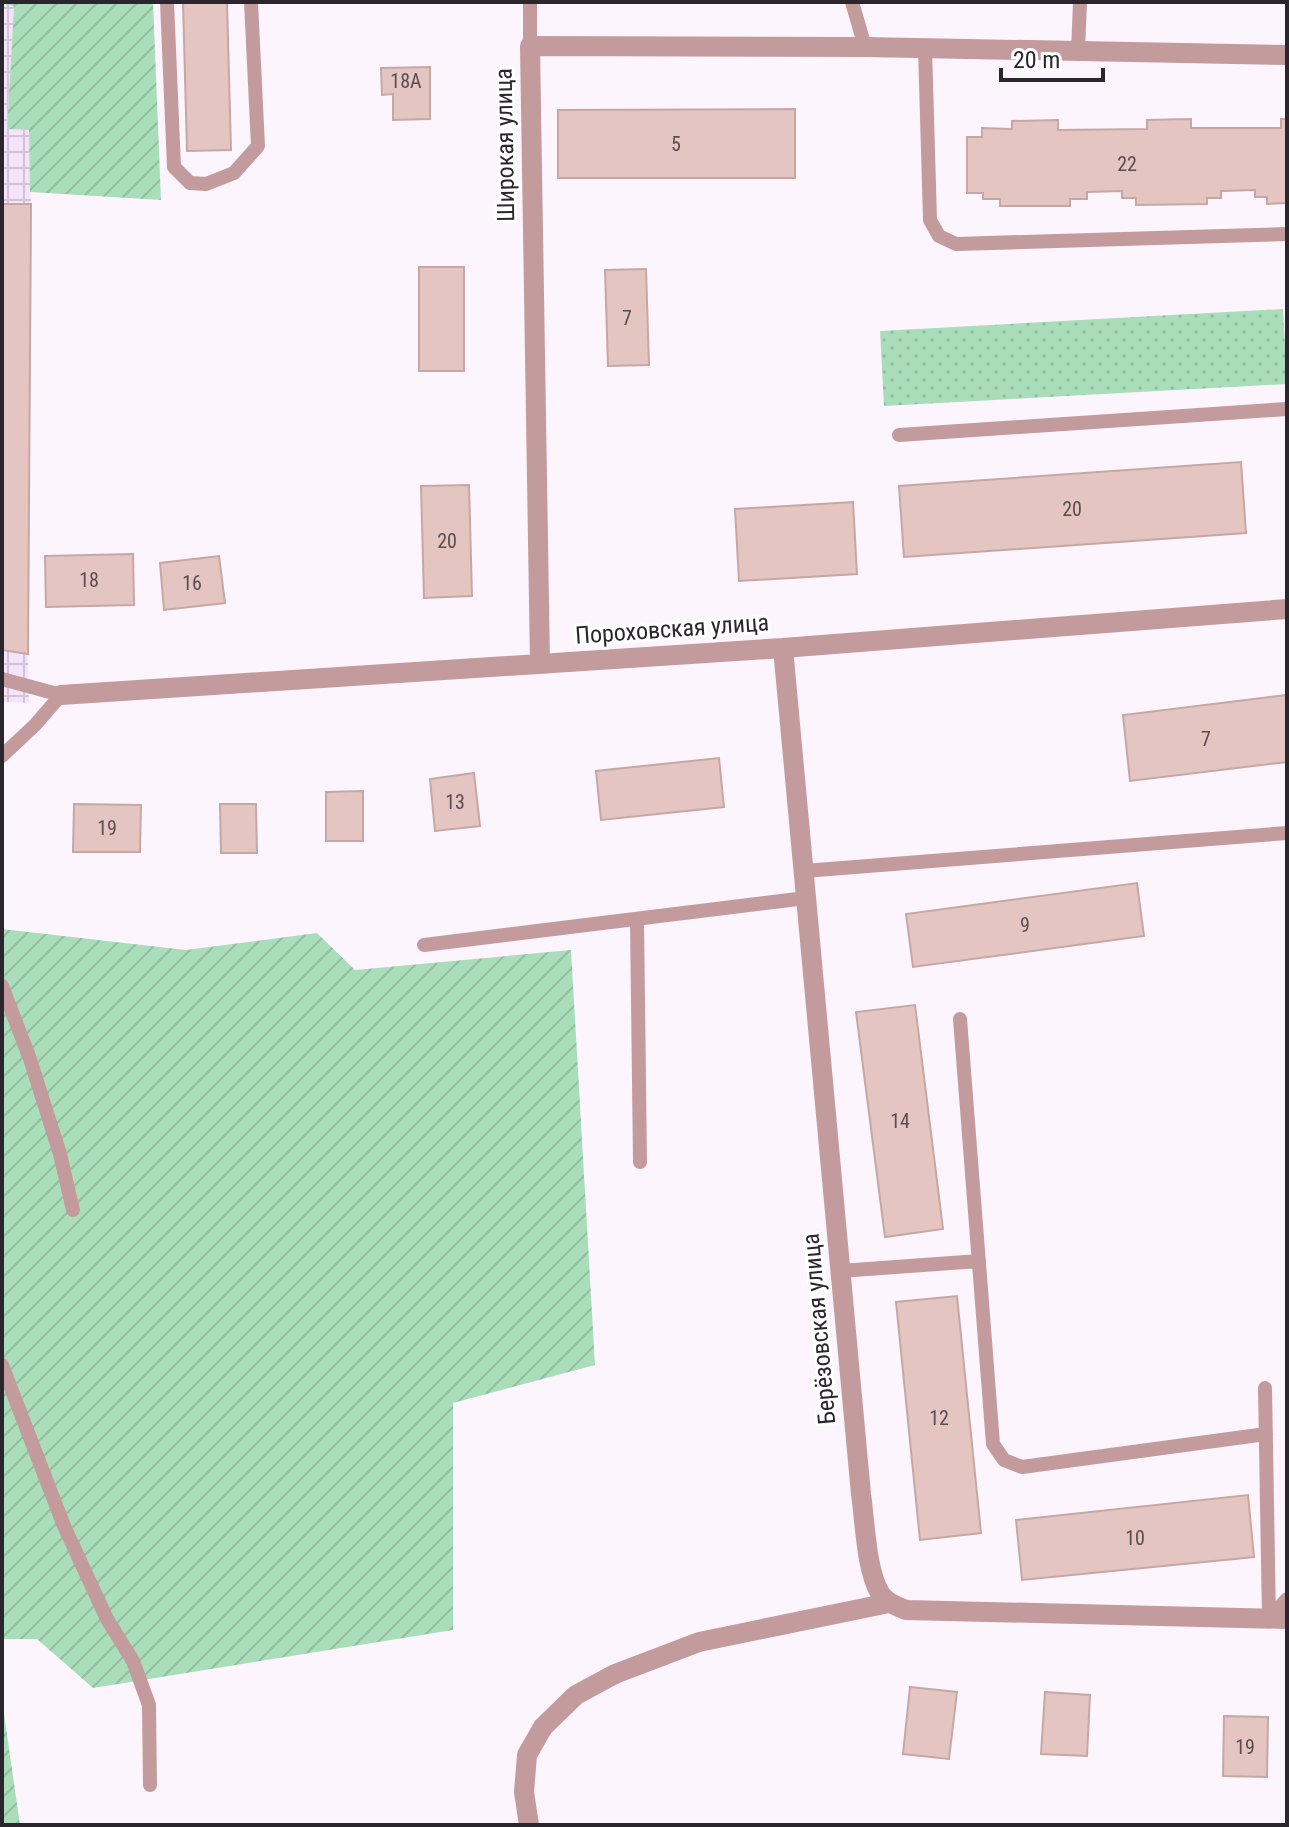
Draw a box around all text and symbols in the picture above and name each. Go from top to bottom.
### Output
scale bar [1001,32,1103,82]
text: 20 m [1013,46,1060,74]
street label: Широкая улица [490,68,520,222]
house number: 18А [390,69,422,93]
house number: 5 [671,132,681,156]
house number: 22 [1117,152,1137,176]
house number: 7 [622,306,632,330]
house number: 20 [1062,497,1082,521]
house number: 20 [437,529,457,553]
house number: 18 [79,568,99,592]
house number: 16 [182,571,202,595]
street label: Пороховская улица [574,608,770,650]
house number: 7 [1201,727,1211,751]
house number: 13 [445,790,465,814]
house number: 19 [97,816,117,840]
house number: 9 [1020,913,1030,937]
house number: 14 [890,1109,910,1133]
street label: Берёзовская улица [797,1232,841,1426]
house number: 12 [929,1406,949,1430]
house number: 10 [1125,1526,1145,1550]
house number: 19 [1235,1735,1255,1759]

